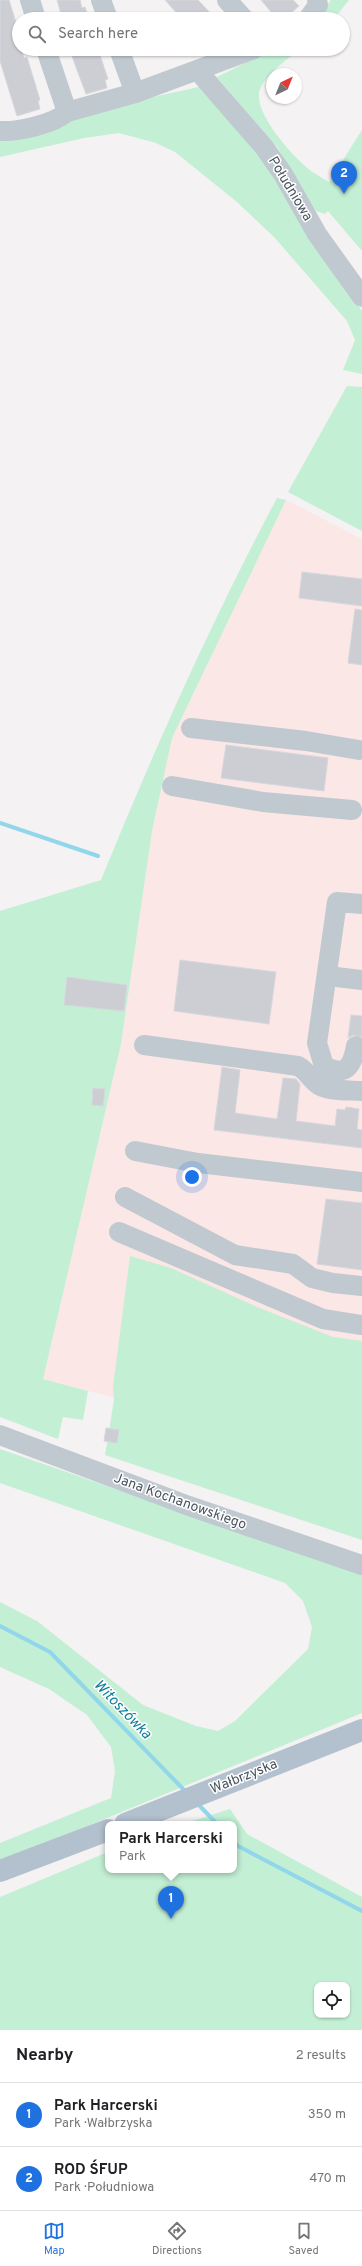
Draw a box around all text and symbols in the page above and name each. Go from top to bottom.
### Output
search box [12,12,350,56]
icon: search [26,23,48,45]
text: Search here [58,25,138,44]
north arrow [266,68,302,104]
street label: Południowa [264,154,316,224]
pin: 2 [331,161,357,194]
your location [182,1167,202,1187]
street label: Jana Kochanowskiego [111,1470,249,1534]
water label: Witoszówka [89,1676,155,1744]
street label: Wałbrzyska [208,1756,280,1798]
popup [105,1821,237,1873]
text: Park Harcerski [119,1830,223,1849]
text: Park [119,1849,146,1865]
pin: 1 [158,1886,184,1919]
map controls [314,1982,350,2018]
button: locate [314,1982,350,2018]
text: Nearby [16,2045,73,2067]
text: 2 results [296,2048,346,2064]
text: Park Harcerski [54,2097,158,2116]
text: 1 [26,2107,32,2123]
text: 350 m [308,2107,346,2123]
text: Park · Wałbrzyska [54,2116,152,2132]
text: ROD ŚFUP [54,2161,128,2180]
text: 2 [25,2171,33,2187]
text: 470 m [309,2171,346,2187]
text: Park · Południowa [54,2180,154,2196]
tab: Map [43,2220,65,2258]
tab: Directions [152,2220,202,2258]
tab: Saved [288,2220,319,2258]

